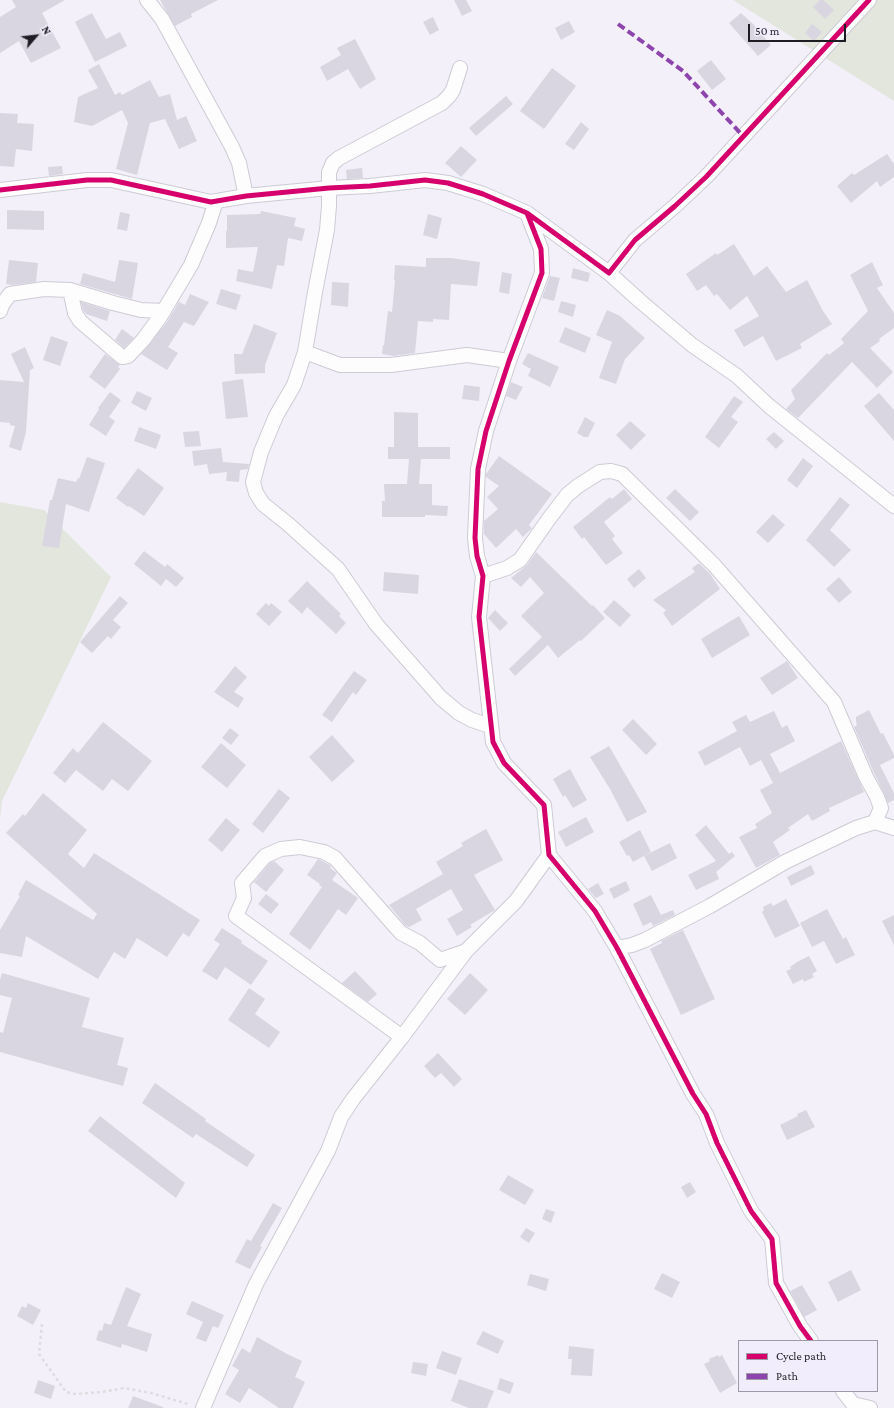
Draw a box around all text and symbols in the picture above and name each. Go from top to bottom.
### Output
north arrow [16,16,56,56]
scale bar [750,16,848,42]
text: N [40,24,54,36]
text: 50 m [755,24,779,38]
legend [738,1340,878,1392]
text: Cycle path [776,1349,826,1363]
text: Path [776,1369,798,1383]

